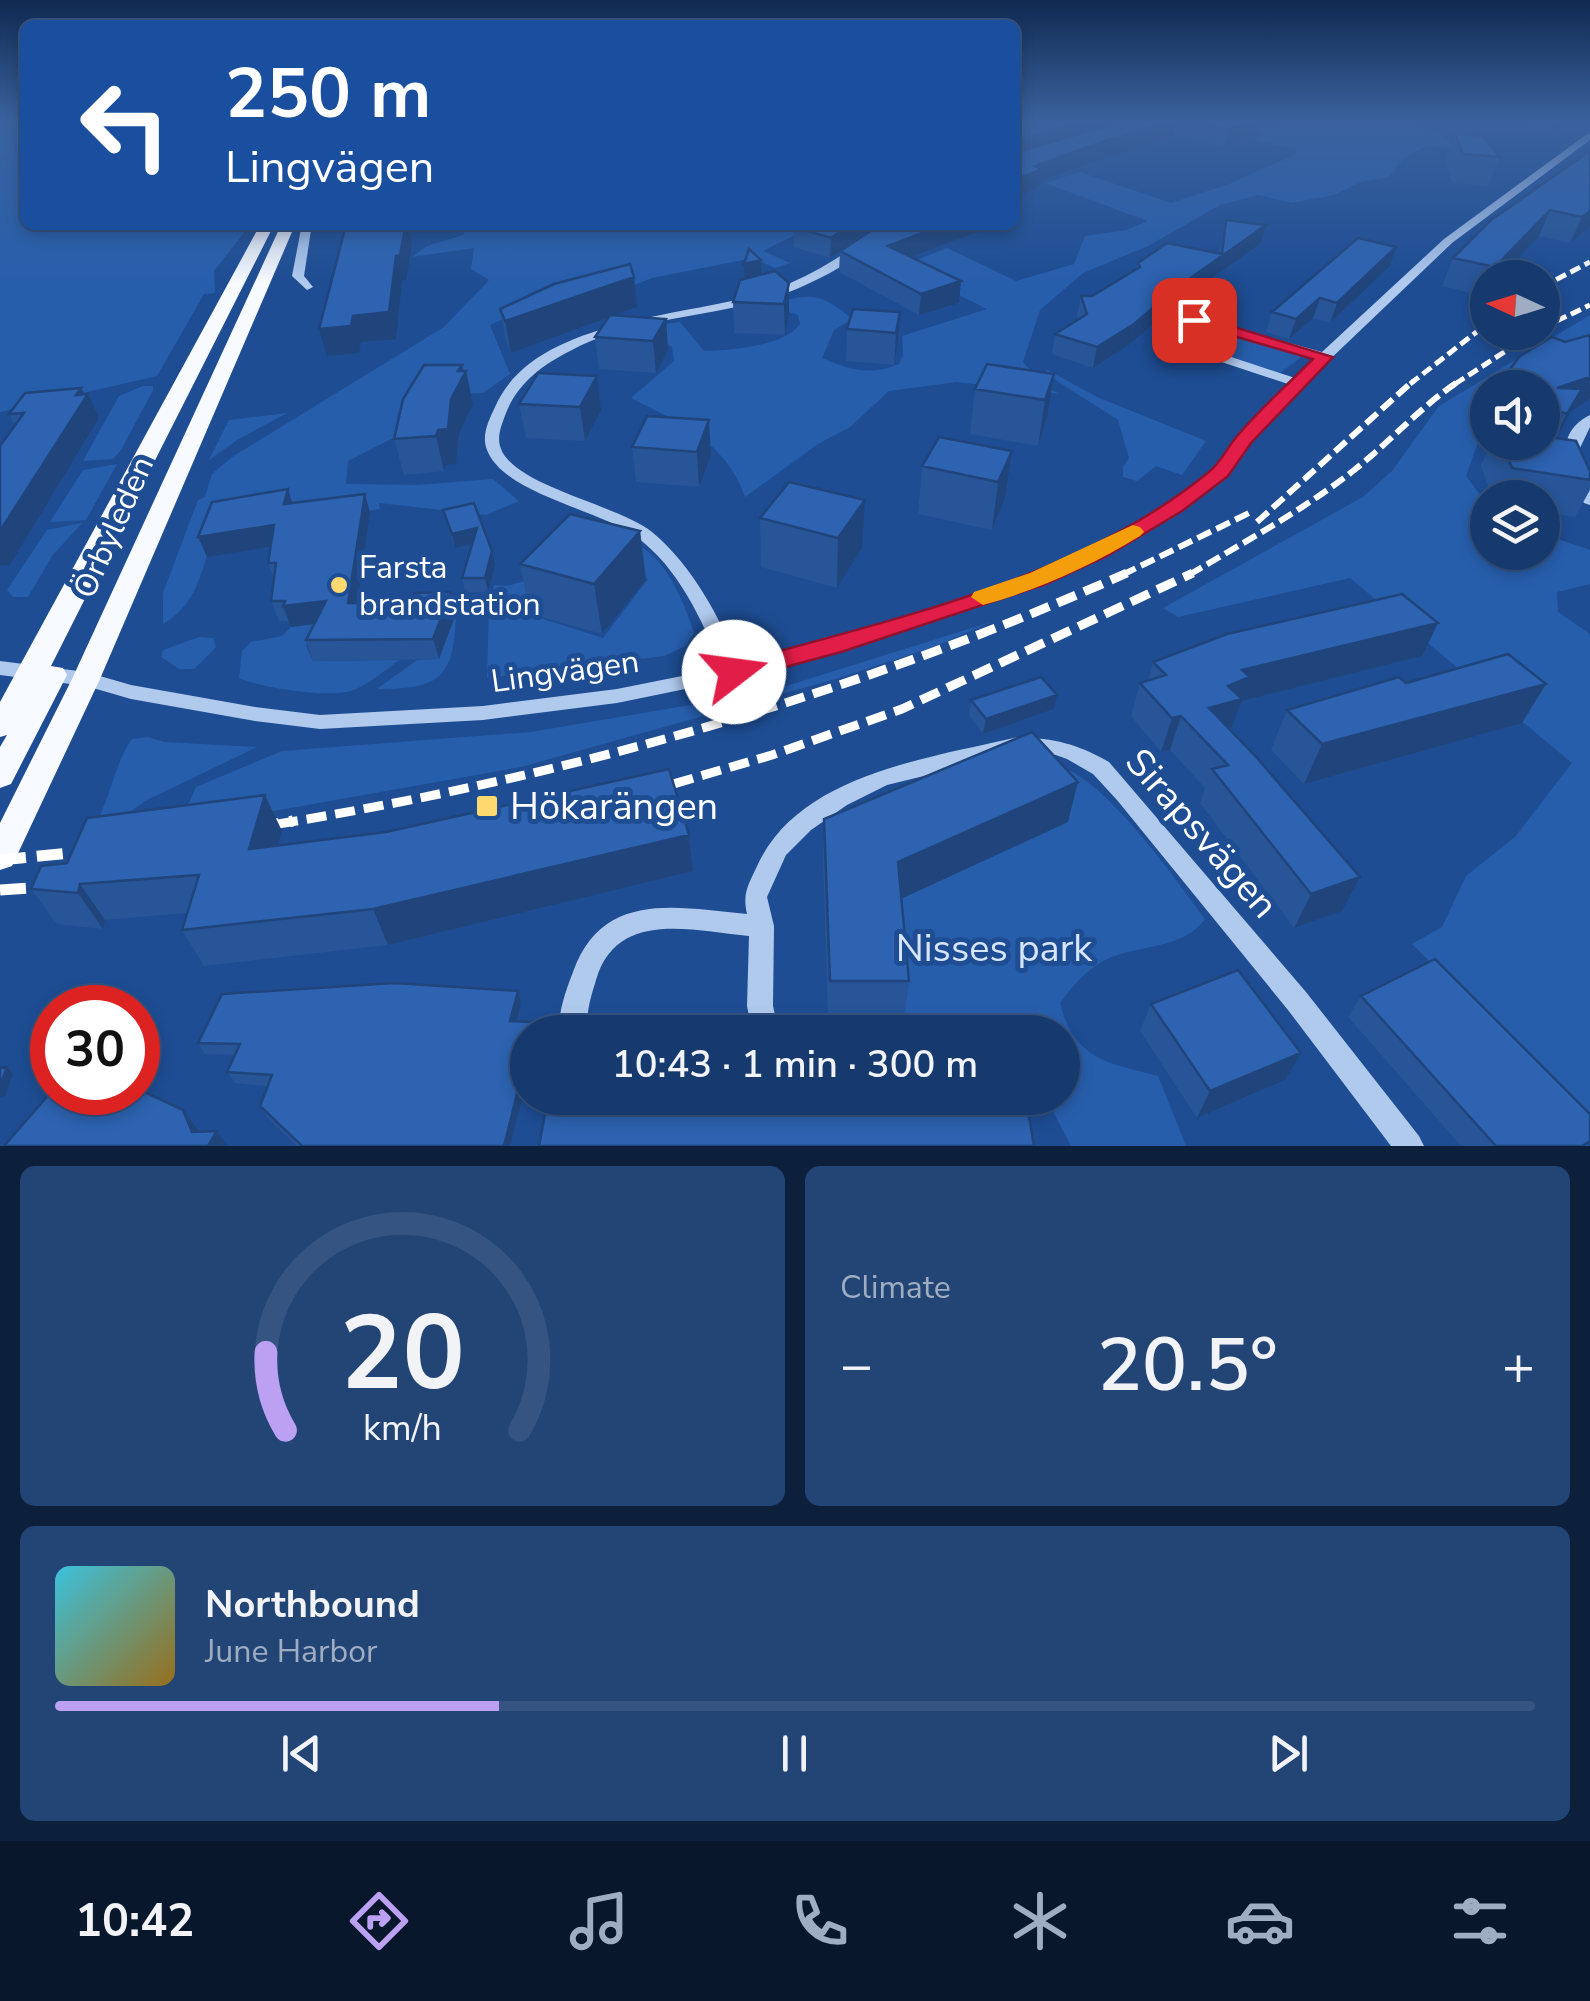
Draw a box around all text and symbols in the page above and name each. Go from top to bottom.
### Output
text: 250 m [225,46,431,142]
icon: left [60,60,190,190]
text: Lingvägen [225,137,434,198]
north arrow [1470,260,1560,350]
map controls [1470,260,1560,570]
pin [1152,278,1237,363]
icon: arrive [1167,293,1222,348]
button: sound [1470,370,1560,460]
street label: Örbyleden [63,449,164,605]
button: layers [1470,480,1560,570]
place label: Farsta brandstation [359,546,541,626]
marker: Farsta brandstation [328,574,350,596]
position arrow [682,620,786,724]
street label: Lingvägen [488,640,642,703]
street label: Sirapsvägen [1114,738,1289,929]
place label: Hökarängen [510,781,718,832]
marker: Hökarängen [474,793,500,819]
park label: Nisses park [896,923,1093,974]
speed limit sign: 30 [30,985,160,1115]
text: 10:43 · 1 min · 300 m [612,1039,978,1090]
text: Climate [840,1266,951,1309]
text: 20 [340,1283,465,1425]
text: 20.5° [1097,1314,1278,1416]
text: − [840,1328,873,1403]
text: + [1502,1328,1535,1403]
text: km/h [363,1404,442,1453]
text: Northbound [205,1579,420,1630]
text: June Harbor [205,1630,377,1673]
icon: previous [274,1726,329,1781]
icon: pause [767,1726,822,1781]
icon: next [1261,1726,1316,1781]
icon: directions [344,1886,414,1956]
icon: music [564,1886,634,1956]
icon: phone [785,1886,855,1956]
icon: climate [1005,1886,1075,1956]
icon: car [1225,1886,1295,1956]
icon: filters [1445,1886,1515,1956]
text: 10:42 [75,1891,194,1952]

